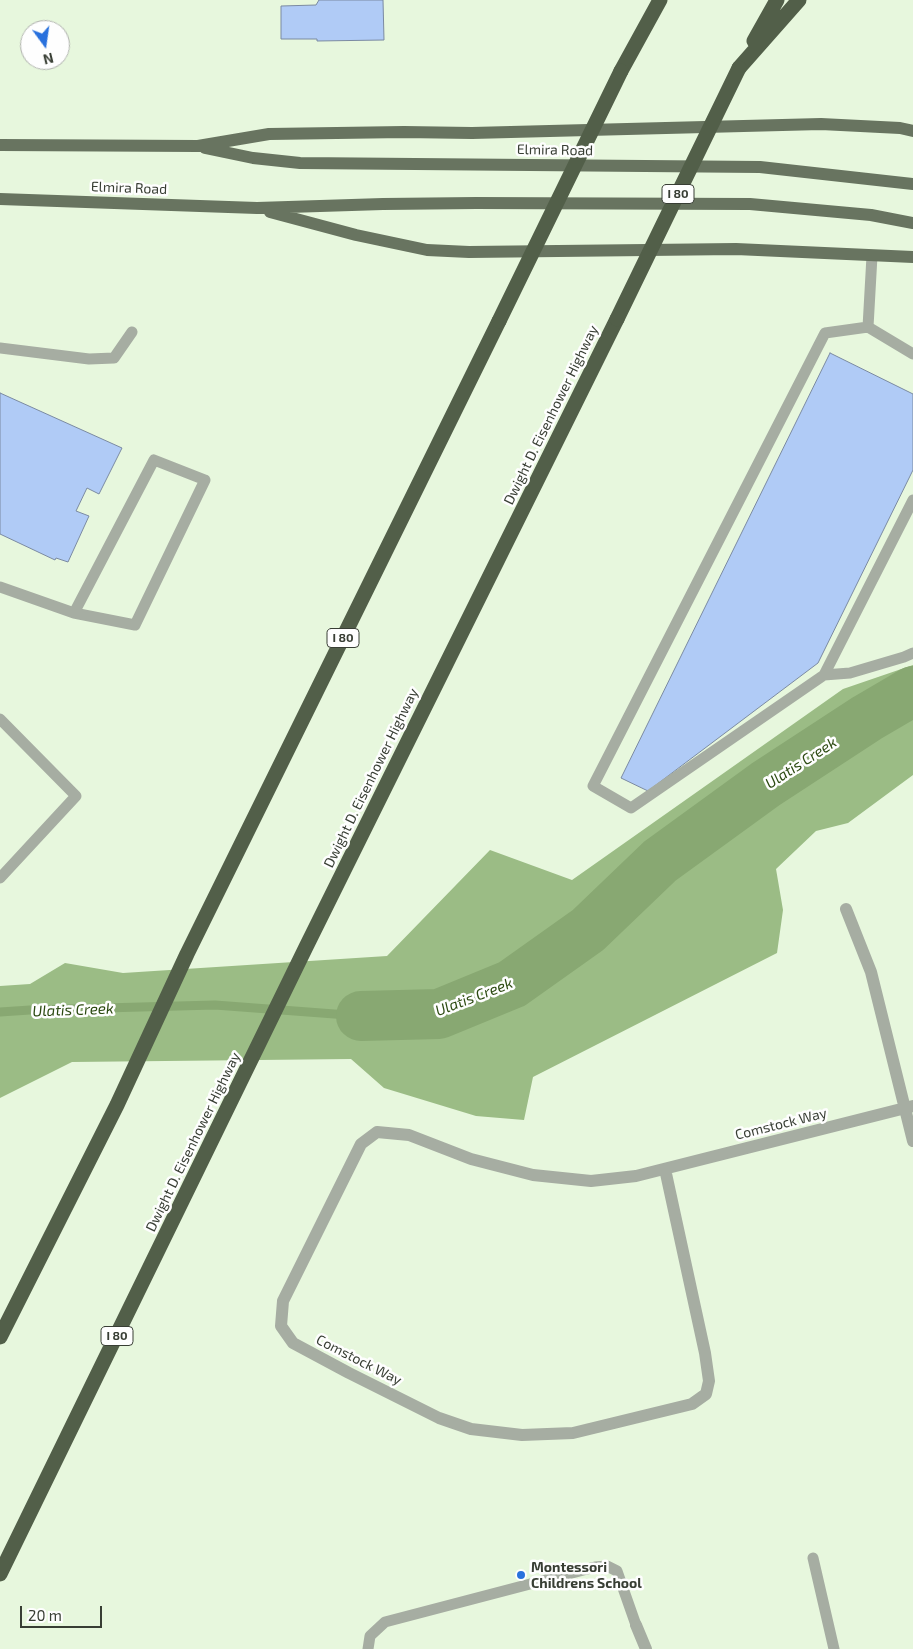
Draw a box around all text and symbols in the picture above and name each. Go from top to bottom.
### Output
north arrow [20,20,70,70]
text: N [42,50,55,69]
street label: Elmira Road [517,141,593,159]
street label: Elmira Road [91,178,167,198]
road number: I 80 [662,184,694,203]
street label: Dwight D. Eisenhower Highway [500,323,602,507]
road number: I 80 [327,628,359,648]
street label: Dwight D. Eisenhower Highway [320,686,422,870]
water label: Ulatis Creek [762,733,840,793]
water label: Ulatis Creek [433,974,515,1020]
water label: Ulatis Creek [32,1000,114,1020]
street label: Dwight D. Eisenhower Highway [142,1050,244,1234]
street label: Comstock Way [733,1104,829,1144]
road number: I 80 [101,1326,133,1345]
street label: Comstock Way [313,1331,405,1389]
place label: Montessori Childrens School [531,1559,642,1591]
marker: Montessori Childrens School [515,1569,527,1581]
scale bar [22,1596,105,1628]
text: 20 m [28,1606,62,1624]

